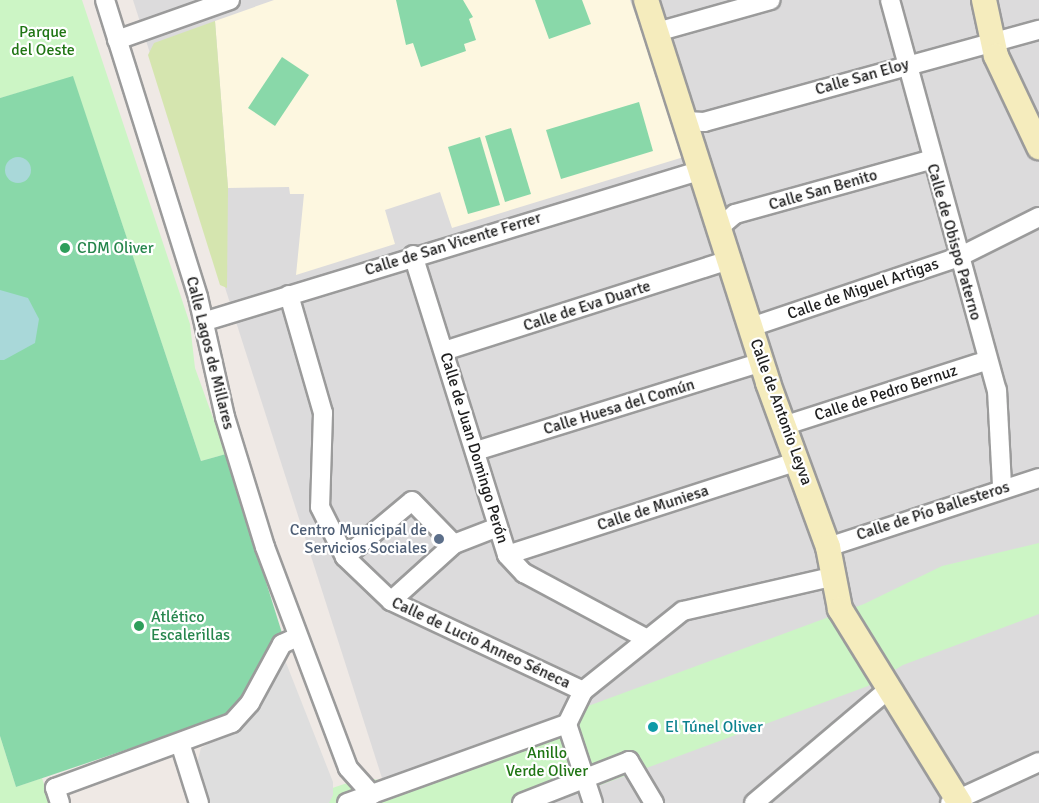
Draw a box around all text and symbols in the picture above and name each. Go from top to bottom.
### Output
park label: Parque del Oeste [11,22,75,60]
street label: Calle San Eloy [813,54,911,100]
street label: Calle de Obispo Paterno [922,162,986,322]
street label: Calle San Benito [767,165,879,215]
street label: Calle de San Vicente Ferrer [362,208,544,280]
place label: CDM Oliver [77,238,154,258]
marker: CDM Oliver [58,241,72,255]
street label: Calle de Miguel Artigas [785,254,941,324]
street label: Calle Lagos de Millares [182,275,238,431]
street label: Calle de Eva Duarte [521,276,653,336]
street label: Calle de Antonio Leyva [746,336,816,488]
street label: Calle de Juan Domingo Perón [436,350,512,546]
street label: Calle de Pedro Bernuz [812,361,960,425]
street label: Calle Huesa del Común [541,375,697,439]
street label: Calle de Pío Ballesteros [854,477,1012,545]
street label: Calle de Muniesa [595,481,711,535]
place label: Centro Municipal de Servicios Sociales [290,520,427,558]
marker: Centro Municipal de Servicios Sociales [432,532,446,546]
street label: Calle de Lucio Anneo Séneca [388,593,574,693]
place label: Atlético Escalerillas [151,607,230,645]
marker: Atlético Escalerillas [132,619,146,633]
place label: El Túnel Oliver [665,717,763,737]
marker: El Túnel Oliver [646,720,660,734]
park label: Anillo Verde Oliver [506,743,588,781]

